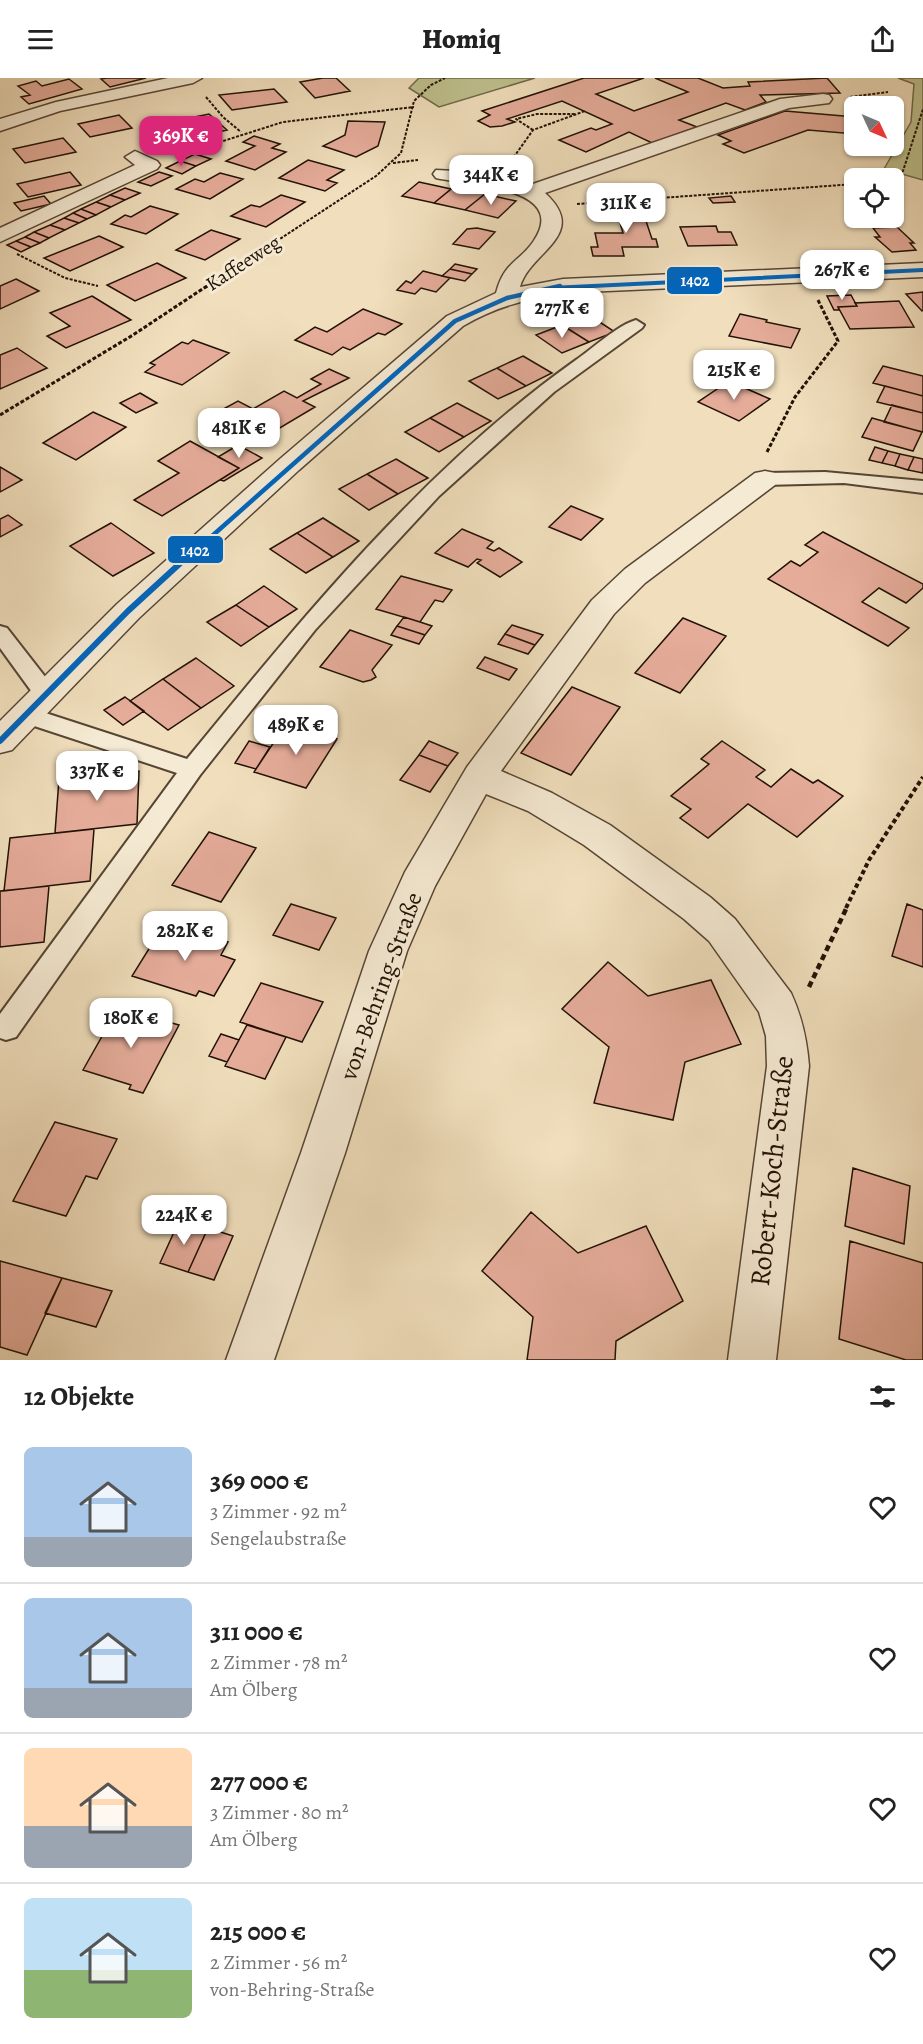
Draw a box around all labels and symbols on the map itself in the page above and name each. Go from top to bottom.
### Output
north arrow [844,96,904,156]
pin: 369K € [132,116,230,167]
pin: 344K € [442,155,540,206]
pin: 311K € [577,183,675,234]
street label: Kaffeeweg [200,229,286,297]
pin: 267K € [793,250,891,301]
line badge: 1402 [666,266,723,295]
text: 1402 [680,270,710,292]
pin: 277K € [513,288,611,339]
pin: 215K € [685,350,783,401]
pin: 481K € [190,408,288,459]
line badge: 1402 [167,535,224,564]
text: 1402 [180,540,210,562]
pin: 489K € [247,705,345,756]
pin: 337K € [48,751,146,802]
street label: von-Behring-Straße [332,888,430,1085]
pin: 282K € [136,911,234,962]
pin: 180K € [82,998,180,1049]
street label: Robert-Koch-Straße [741,1054,803,1288]
pin: 224K € [135,1195,233,1246]

